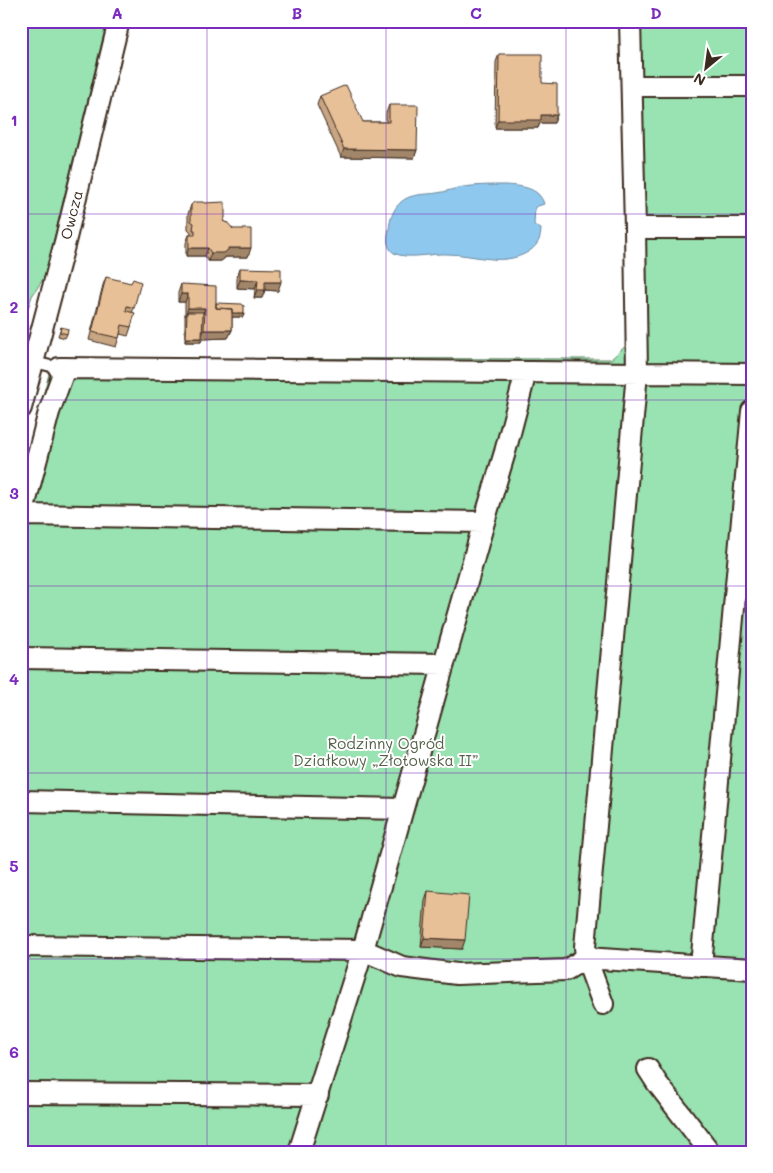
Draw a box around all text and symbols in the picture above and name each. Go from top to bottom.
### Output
text: A [111,2,123,23]
text: B [292,2,302,23]
text: C [470,2,482,23]
text: D [650,2,662,23]
north arrow [680,42,730,92]
text: N [690,69,709,91]
text: 1 [10,109,18,130]
street label: Owcza [55,188,87,241]
text: 2 [10,296,19,317]
text: 3 [9,482,19,503]
text: 4 [9,668,19,689]
park label: Rodzinny Ogród Działkowy „Złotowska II” [293,733,479,770]
text: 5 [9,855,19,876]
text: 6 [9,1041,19,1062]

